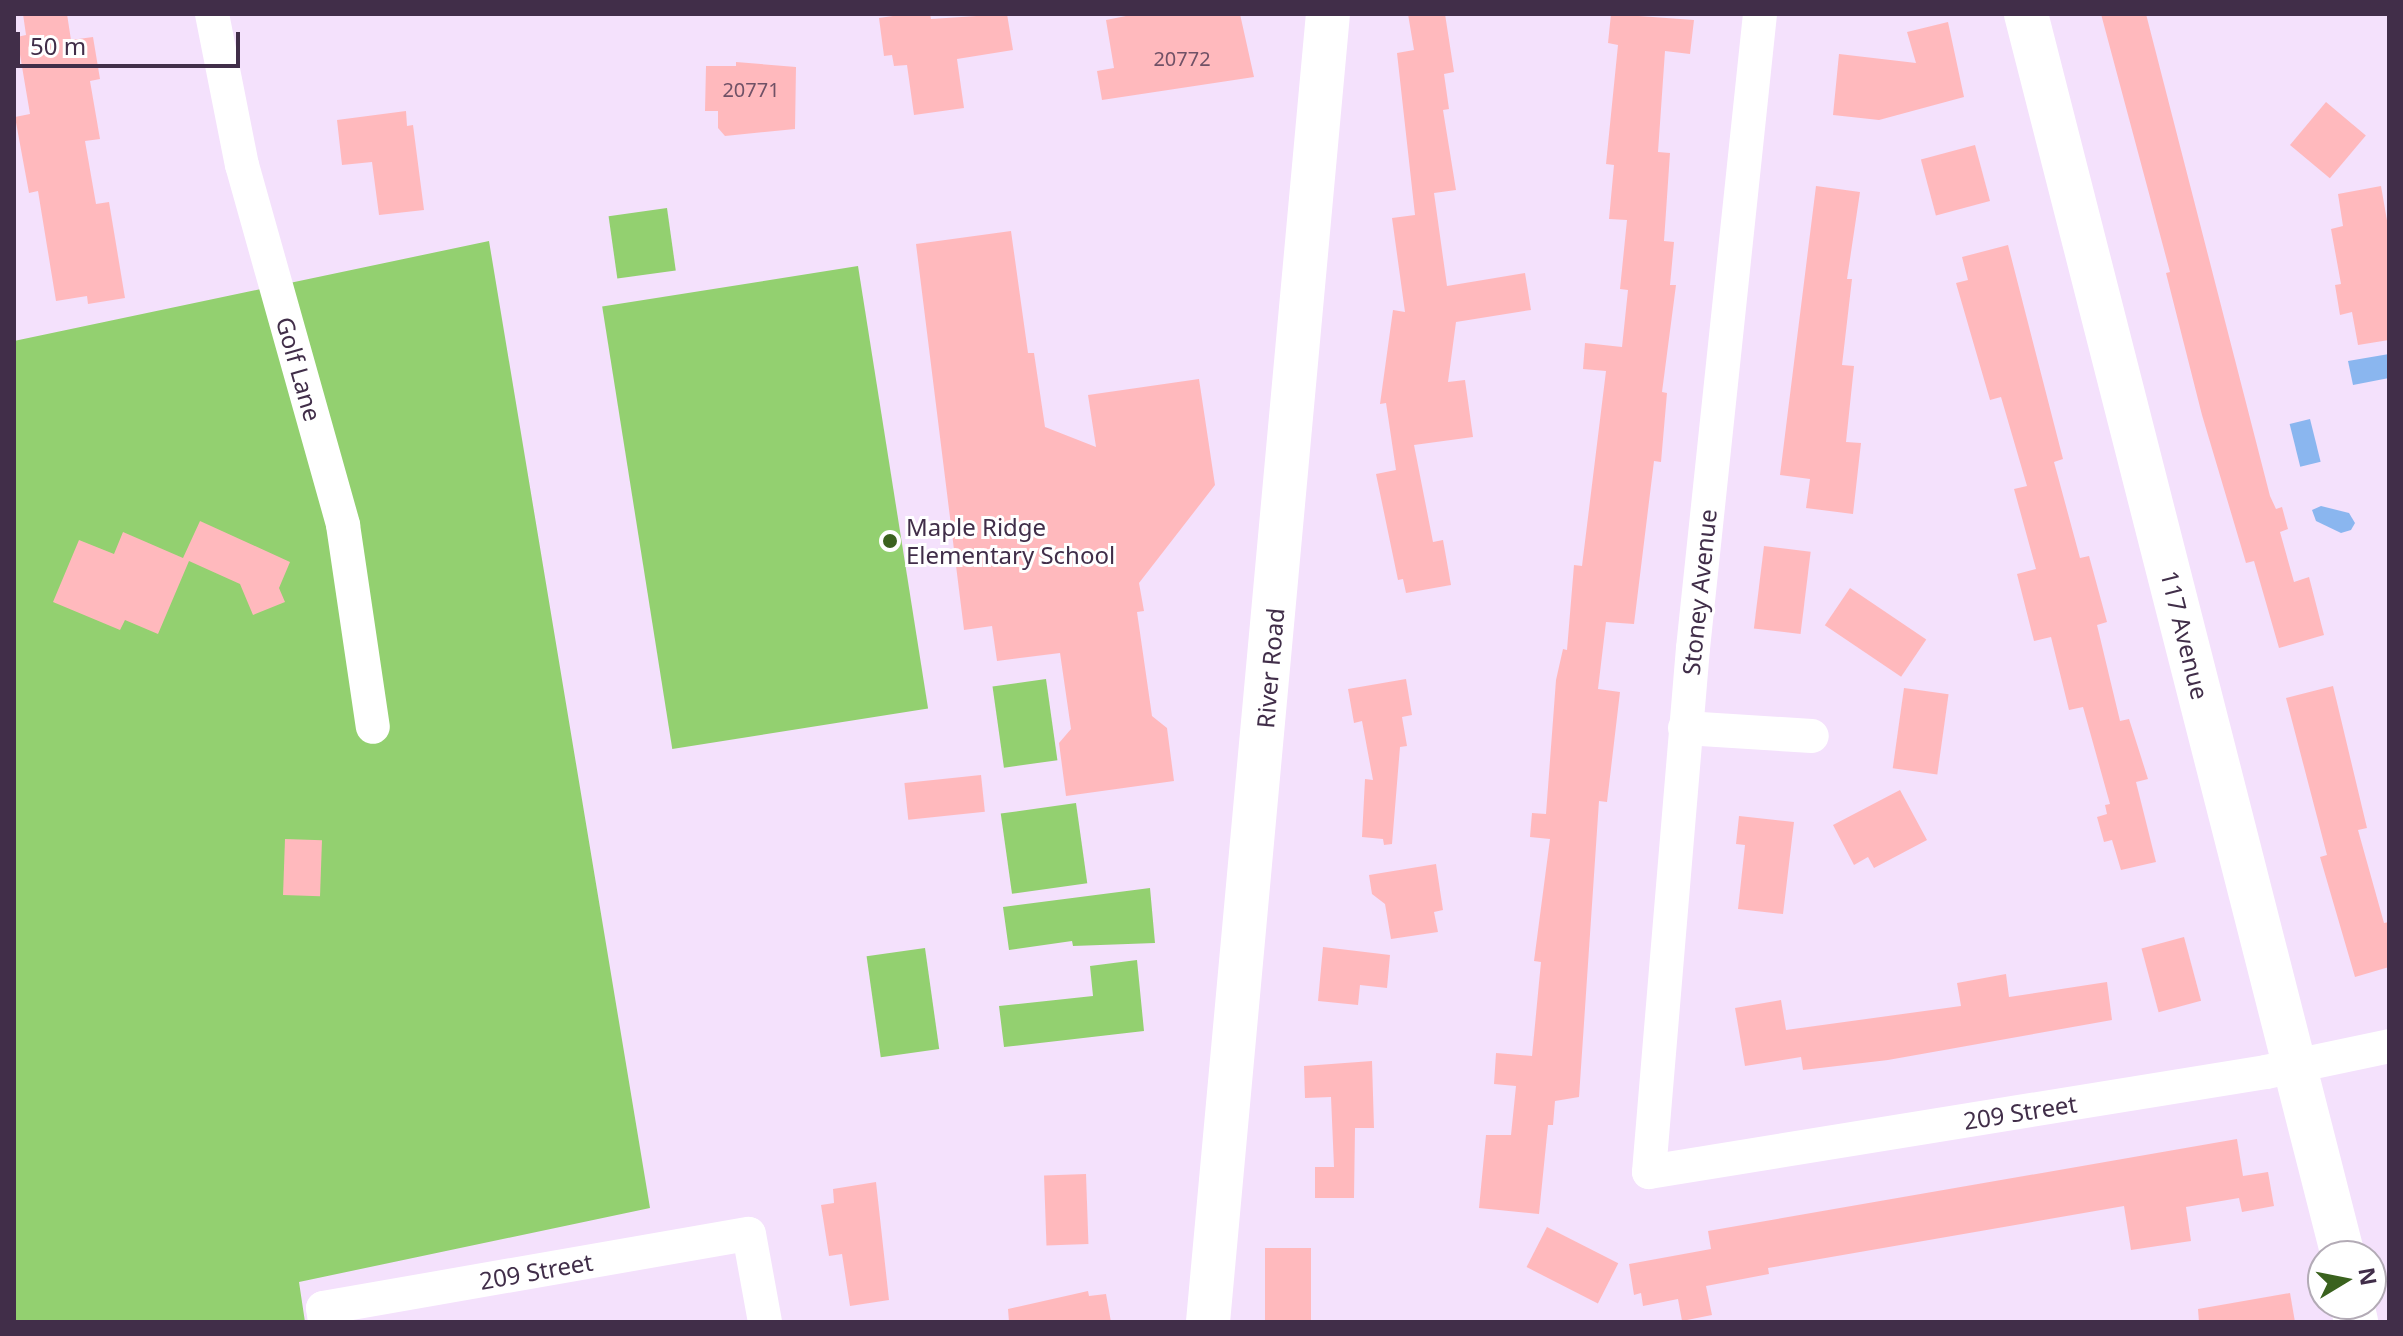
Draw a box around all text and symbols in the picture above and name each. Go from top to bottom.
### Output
scale bar [20,16,244,66]
text: 50 m [30,29,86,62]
house number: 20772 [1153,46,1211,70]
house number: 20771 [722,77,780,101]
street label: Golf Lane [270,314,328,424]
street label: Stoney Avenue [1676,507,1722,677]
place label: Maple Ridge Elementary School [906,513,1115,569]
marker: Maple Ridge Elementary School [881,532,899,550]
street label: 117 Avenue [2155,568,2215,702]
street label: River Road [1250,607,1290,729]
street label: 209 Street [1961,1089,2079,1135]
north arrow [2307,1240,2387,1320]
street label: 209 Street [477,1247,595,1295]
text: N [2352,1265,2385,1288]

